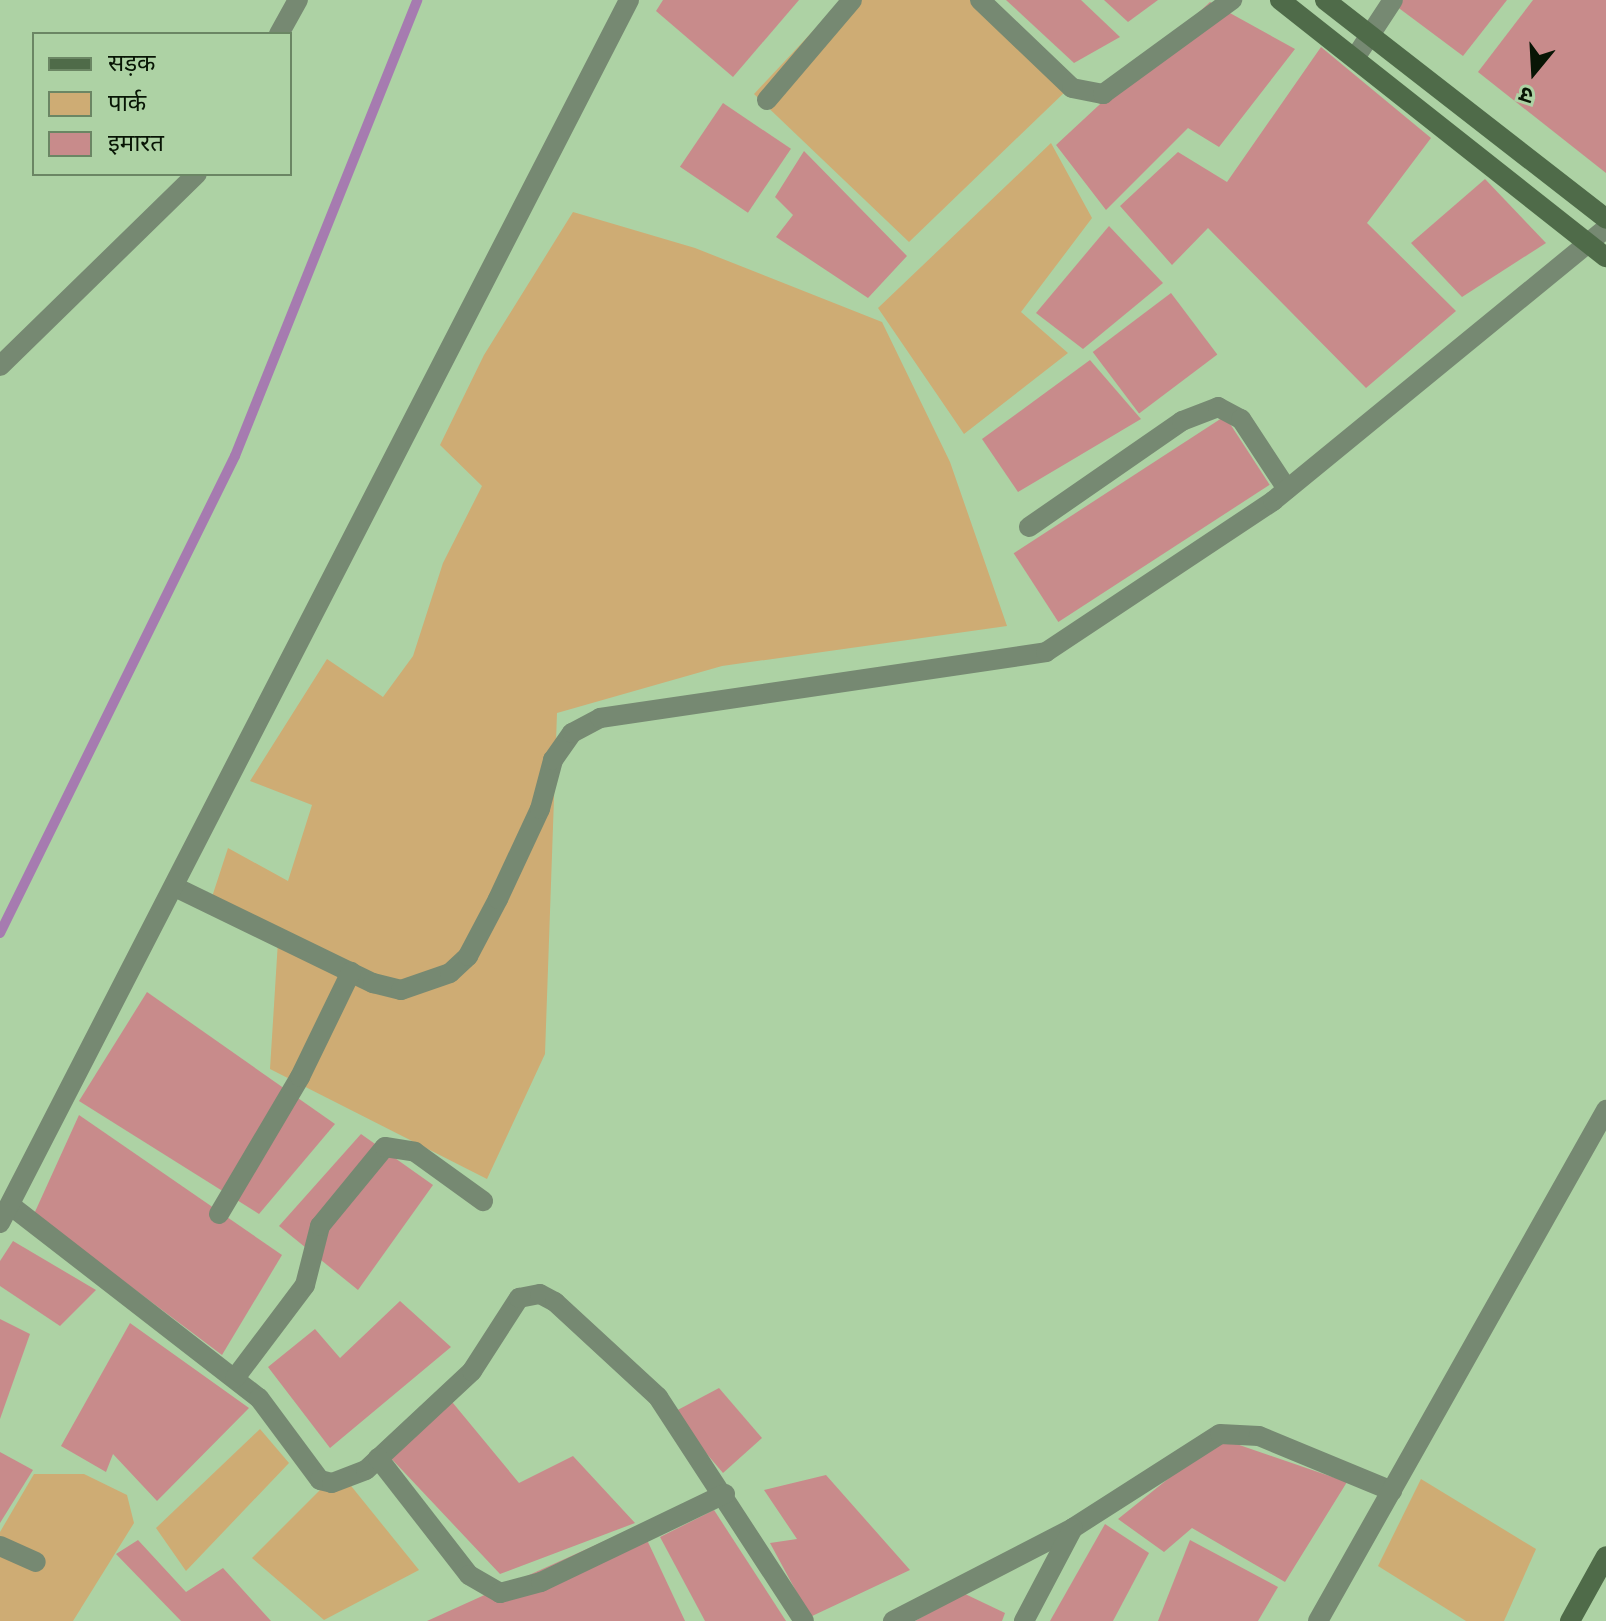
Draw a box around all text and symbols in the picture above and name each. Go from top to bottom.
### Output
legend [32,32,292,176]
north arrow [1494,32,1574,112]
text: सड़क [108,48,156,77]
text: उ [1516,80,1537,110]
text: पार्क [108,88,146,117]
text: इमारत [108,128,164,157]

